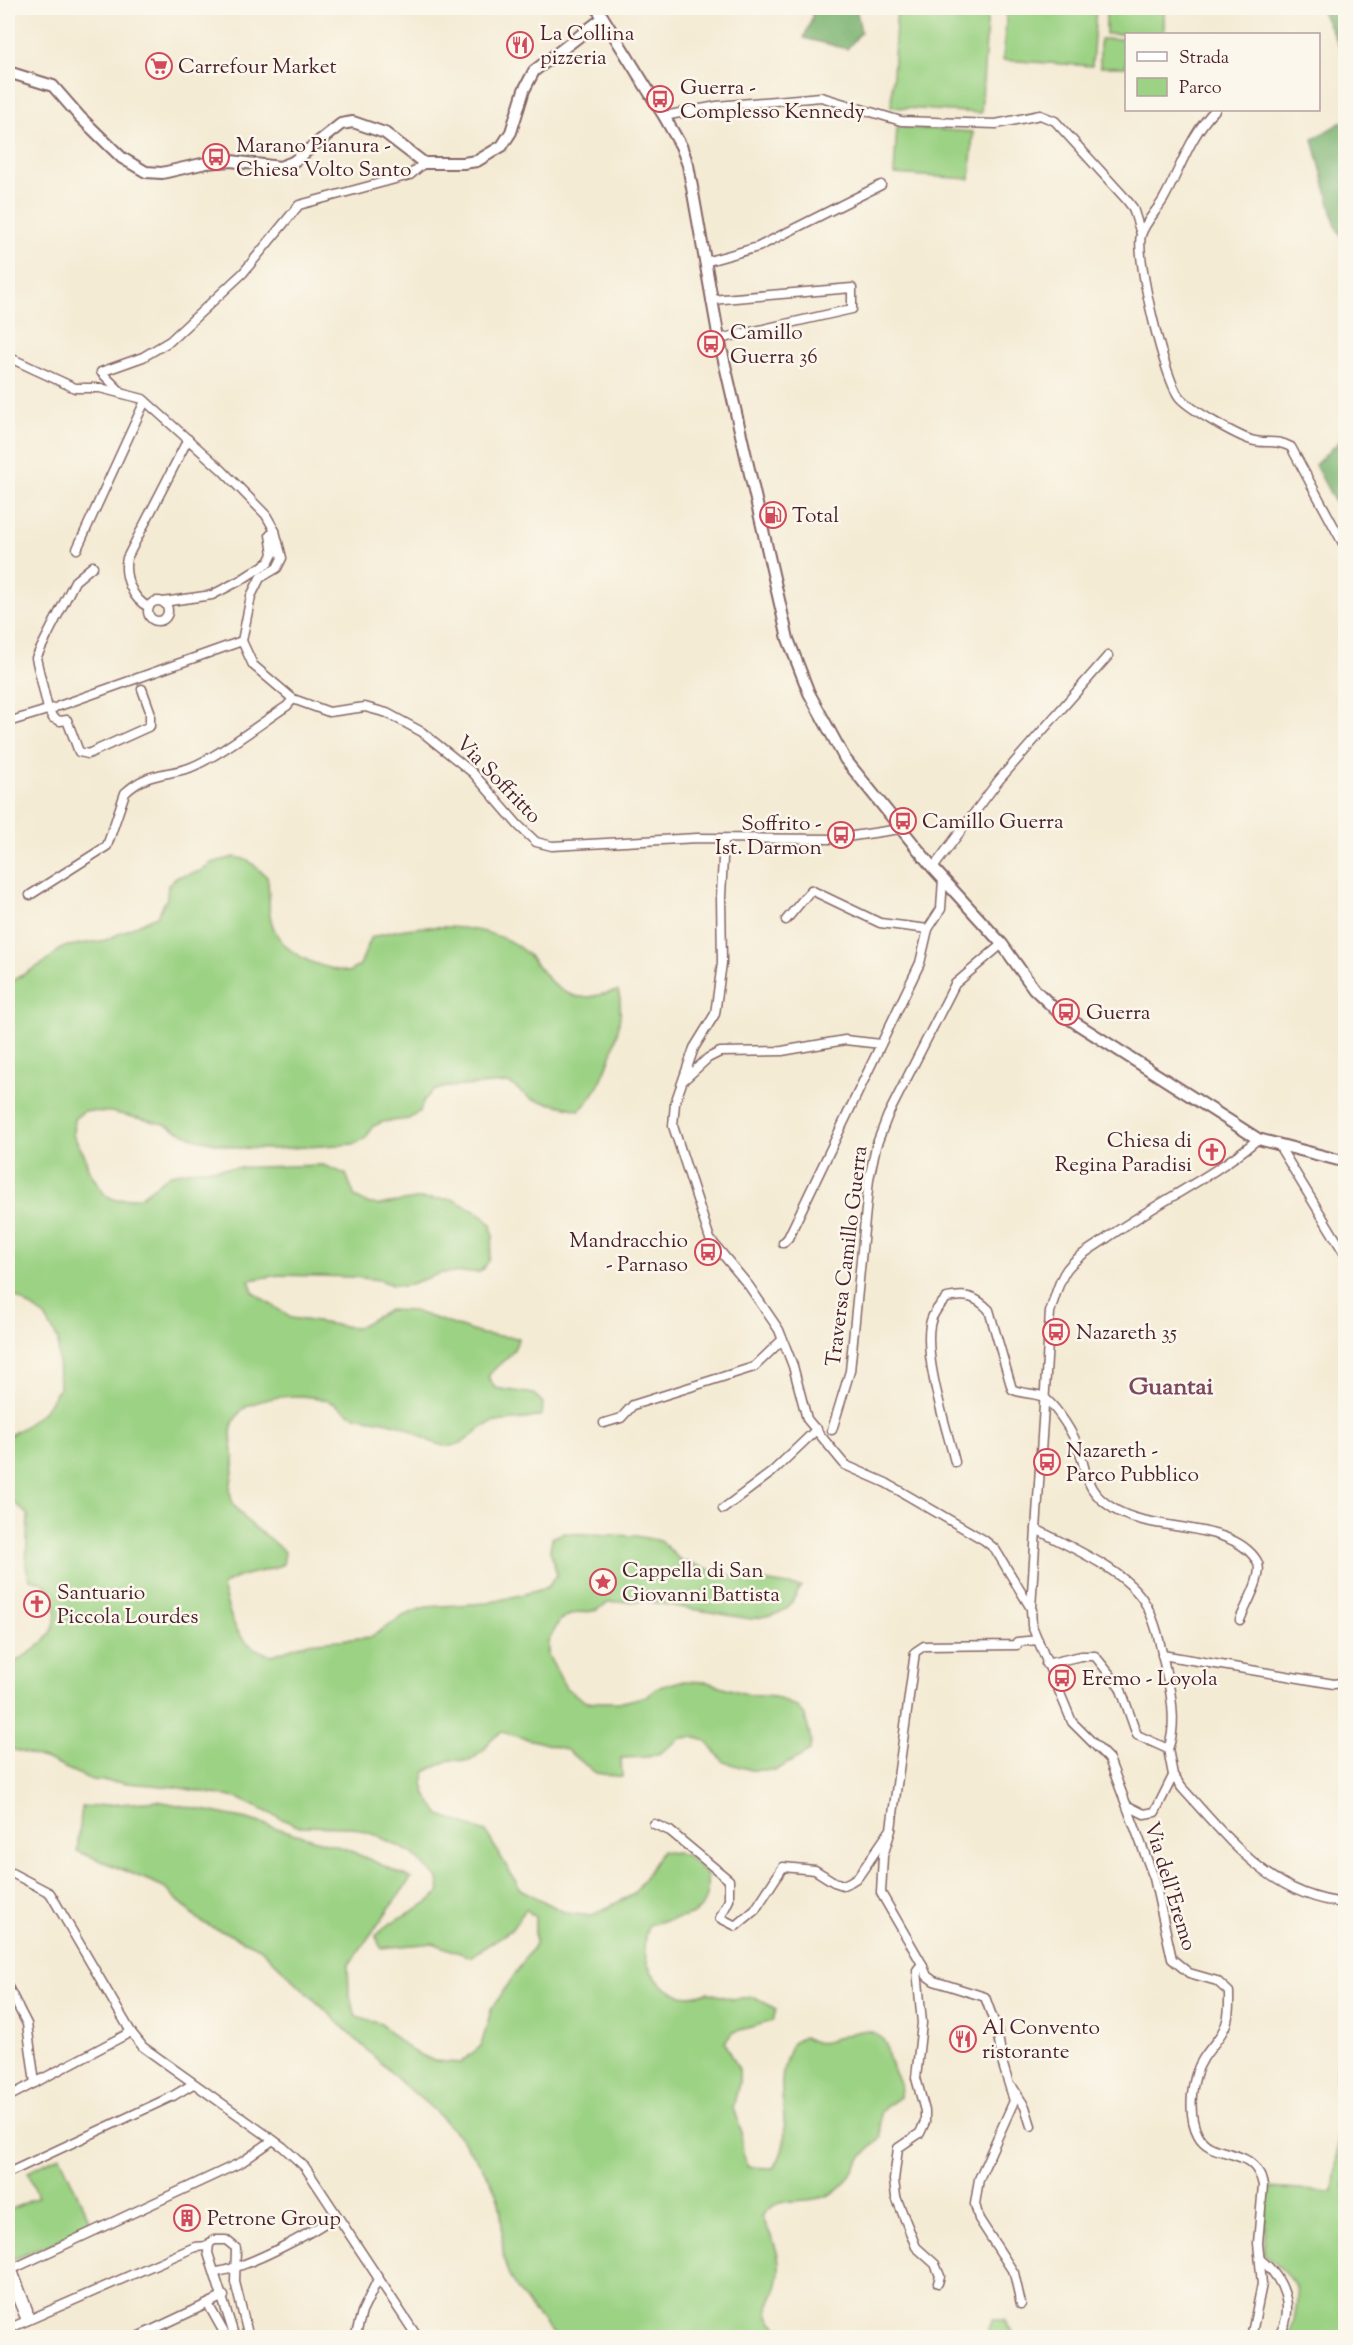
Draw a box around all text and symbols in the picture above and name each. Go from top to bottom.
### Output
place label: La Collina pizzeria [540,20,635,74]
restaurant icon: La Collina pizzeria [505,30,535,60]
legend [1125,33,1320,111]
text: Strada [1179,46,1229,72]
supermarket icon: Carrefour Market [144,51,174,81]
place label: Carrefour Market [178,53,337,83]
place label: Guerra - Complesso Kennedy [680,74,866,128]
text: Parco [1179,76,1222,102]
bus stop icon: Guerra - Complesso Kennedy [645,84,675,114]
place label: Marano Pianura - Chiesa Volto Santo [236,132,411,186]
bus stop icon: Marano Pianura - Chiesa Volto Santo [201,142,231,172]
place label: Camillo Guerra 36 [730,319,818,373]
bus stop icon: Camillo Guerra 36 [696,329,726,359]
fuel station icon: Total [758,500,788,530]
place label: Total [792,502,839,532]
street label: Via Soffritto [448,730,547,831]
bus stop icon: Camillo Guerra [888,806,918,836]
place label: Camillo Guerra [922,808,1064,838]
place label: Soffrito - Ist. Darmon [715,810,822,864]
bus stop icon: Soffrito - Ist. Darmon [826,820,856,850]
bus stop icon: Guerra [1051,997,1081,1027]
place label: Guerra [1086,999,1151,1029]
place label: Chiesa di Regina Paradisi [1055,1127,1192,1181]
church icon: Chiesa di Regina Paradisi [1197,1137,1227,1167]
street label: Traversa Camillo Guerra [820,1144,876,1368]
place label: Mandracchio - Parnaso [569,1227,688,1281]
bus stop icon: Mandracchio - Parnaso [693,1237,723,1267]
bus stop icon: Nazareth 35 [1041,1317,1071,1347]
place label: Nazareth 35 [1076,1319,1177,1349]
district label: Guantai [1129,1371,1213,1405]
place label: Nazareth - Parco Pubblico [1066,1437,1199,1491]
bus stop icon: Nazareth - Parco Pubblico [1032,1447,1062,1477]
place label: Cappella di San Giovanni Battista [622,1557,780,1611]
place icon: Cappella di San Giovanni Battista [588,1567,618,1597]
place label: Santuario Piccola Lourdes [57,1579,199,1633]
church icon: Santuario Piccola Lourdes [22,1589,52,1619]
bus stop icon: Eremo - Loyola [1047,1663,1077,1693]
place label: Eremo - Loyola [1082,1665,1218,1695]
street label: Via dell'Eremo [1135,1819,1203,1955]
place label: Al Convento ristorante [982,2014,1100,2068]
restaurant icon: Al Convento ristorante [948,2024,978,2054]
building icon: Petrone Group [172,2203,202,2233]
place label: Petrone Group [207,2205,341,2235]

